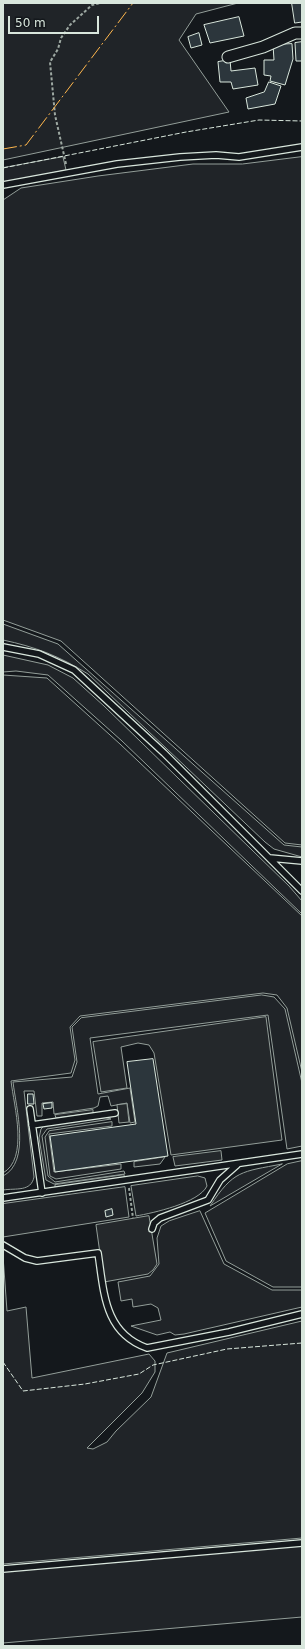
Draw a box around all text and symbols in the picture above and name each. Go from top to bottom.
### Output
scale bar [10,8,101,34]
text: 50 m [15,16,46,30]

